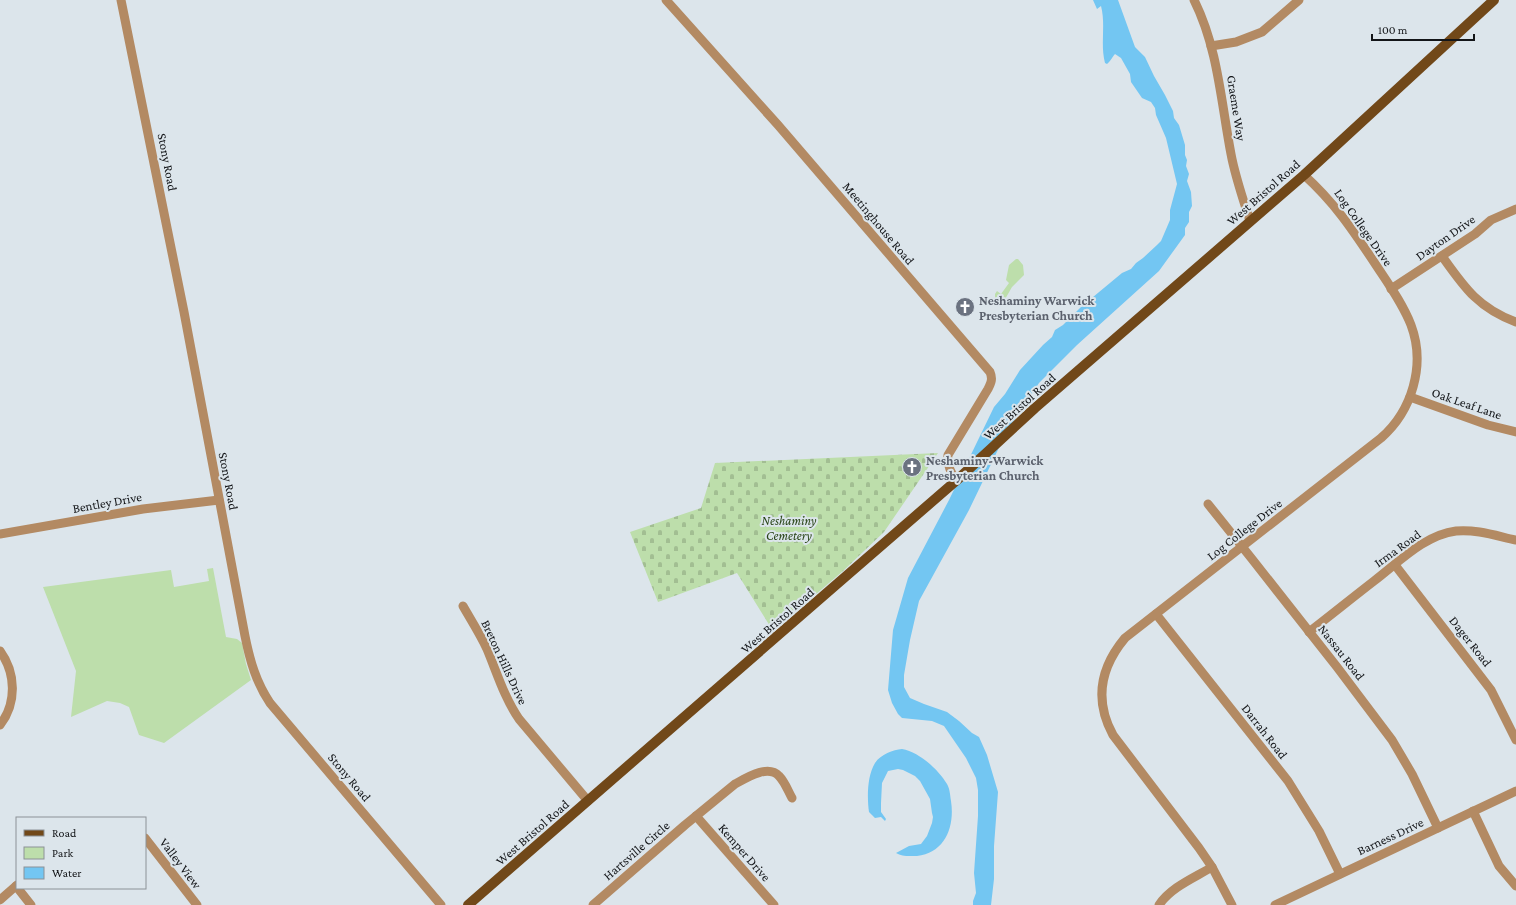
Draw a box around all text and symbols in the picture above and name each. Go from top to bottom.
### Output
scale bar [1372,16,1474,42]
text: 100 m [1378,23,1408,37]
street label: Graeme Way [1224,74,1249,143]
street label: Stony Road [155,132,180,192]
street label: West Bristol Road [1224,156,1303,228]
street label: Meetinghouse Road [840,179,918,268]
street label: Log College Drive [1331,186,1396,269]
street label: Dayton Drive [1413,211,1478,263]
place label: Neshaminy Warwick Presbyterian Church [979,293,1095,323]
church icon: Neshaminy Warwick Presbyterian Church [954,296,976,318]
street label: West Bristol Road [980,370,1059,443]
street label: Oak Leaf Lane [1430,384,1504,423]
street label: Stony Road [216,451,241,511]
place label: Neshaminy-Warwick Presbyterian Church [926,453,1044,483]
church icon: Neshaminy-Warwick Presbyterian Church [901,456,923,478]
street label: Bentley Drive [71,489,143,516]
street label: Log College Drive [1204,495,1285,563]
park label: Neshaminy Cemetery [762,513,817,543]
street label: Irma Road [1371,526,1424,570]
street label: West Bristol Road [738,584,817,656]
street label: Dager Road [1446,613,1495,670]
street label: Breton Hills Drive [478,617,531,707]
street label: Nassau Road [1315,622,1368,683]
street label: Darrah Road [1239,701,1291,762]
street label: Stony Road [325,750,374,805]
street label: West Bristol Road [493,796,572,868]
street label: Barness Drive [1355,814,1426,858]
legend [16,817,146,889]
street label: Hartsville Circle [600,817,673,883]
street label: Kemper Drive [716,820,774,884]
text: Road [52,826,77,840]
street label: Valley View [157,835,205,892]
text: Park [52,846,74,860]
text: Water [52,866,82,880]

